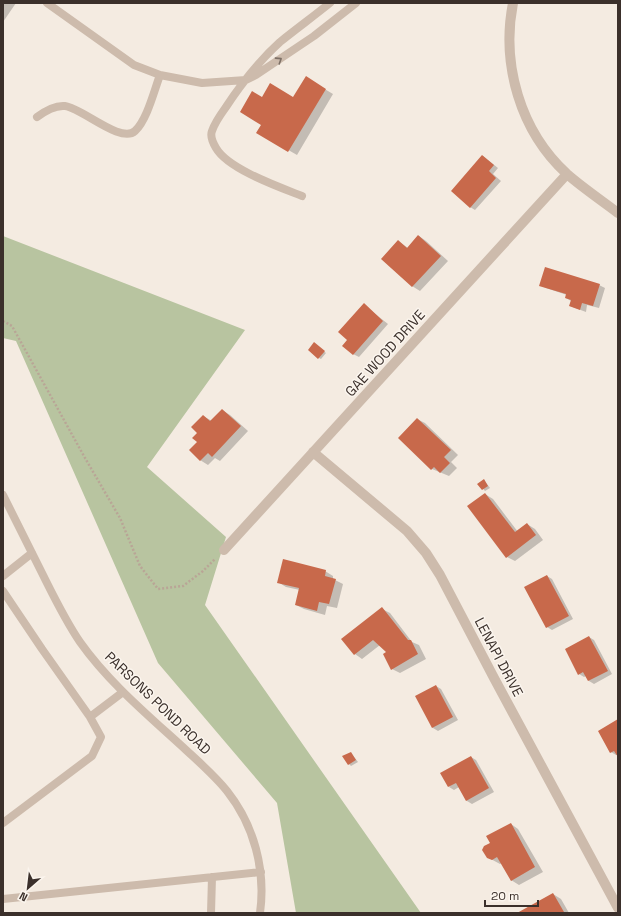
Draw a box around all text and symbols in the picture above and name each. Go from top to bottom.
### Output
one-way arrow [275,57,282,65]
street label: GAE WOOD DRIVE [341,306,429,400]
street label: LENAPI DRIVE [471,614,527,700]
street label: PARSONS POND ROAD [101,648,215,758]
north arrow [8,868,48,908]
scale bar [485,882,538,908]
text: 20 m [491,888,519,904]
text: N [17,889,30,905]

